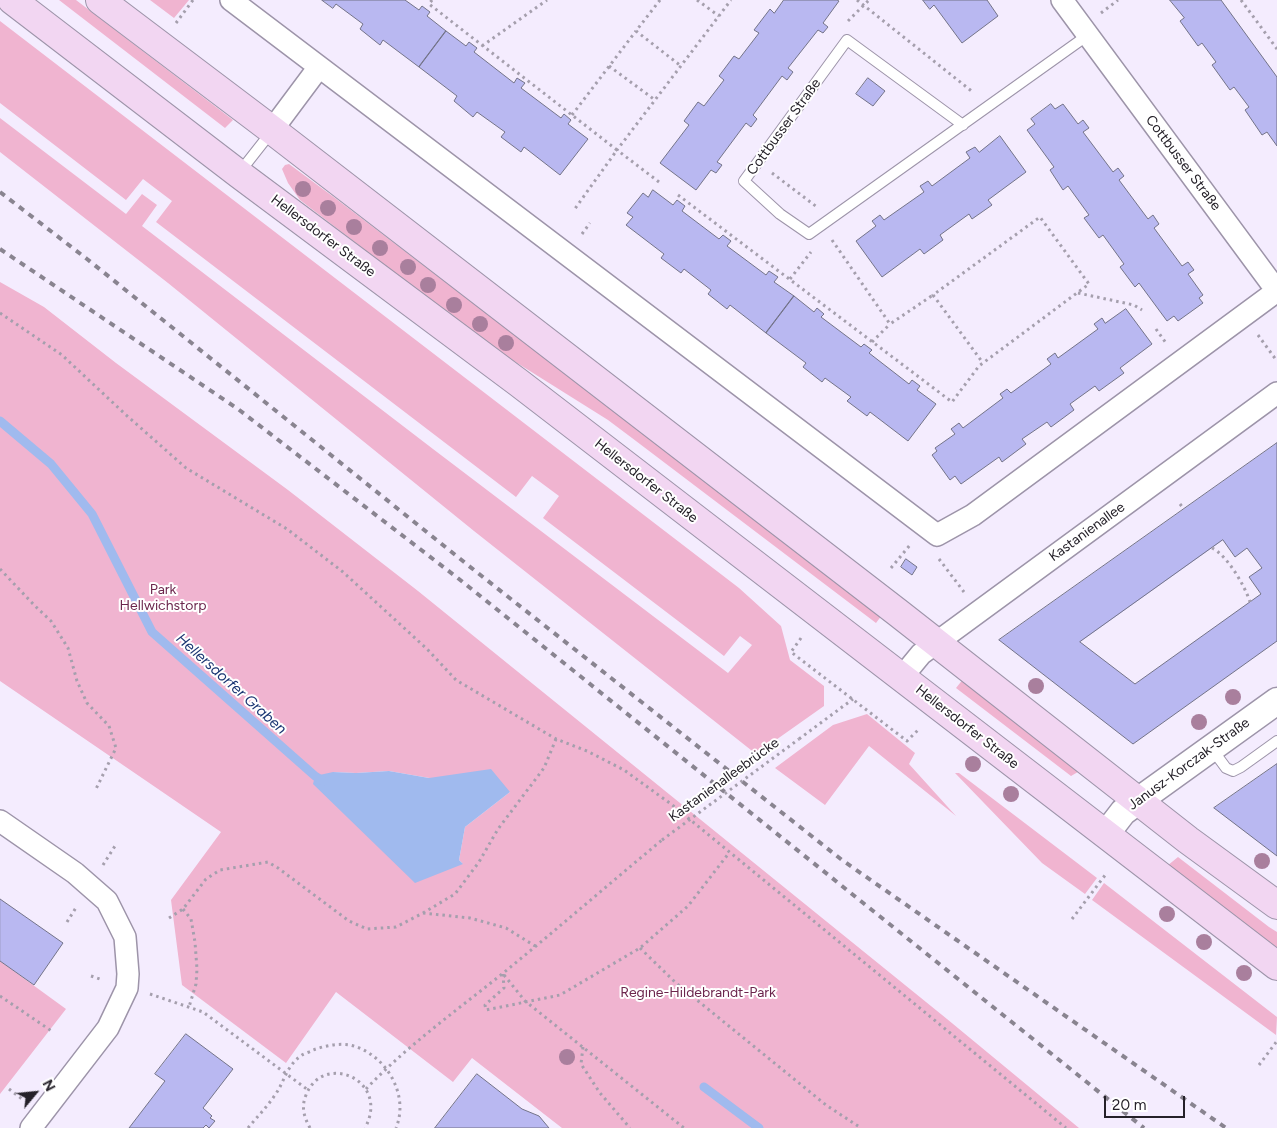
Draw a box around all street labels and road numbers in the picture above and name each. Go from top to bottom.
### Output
street label: Cottbusser Straße [743,76,825,178]
street label: Cottbusser Straße [1142,112,1224,214]
street label: Hellersdorfer Straße [267,191,379,281]
street label: Hellersdorfer Straße [591,435,701,527]
street label: Kastanienallee [1046,499,1128,565]
street label: Hellersdorfer Straße [912,681,1022,773]
street label: Janusz-Korczak-Straße [1125,714,1253,814]
street label: Kastanienalleebrücke [666,734,782,826]

